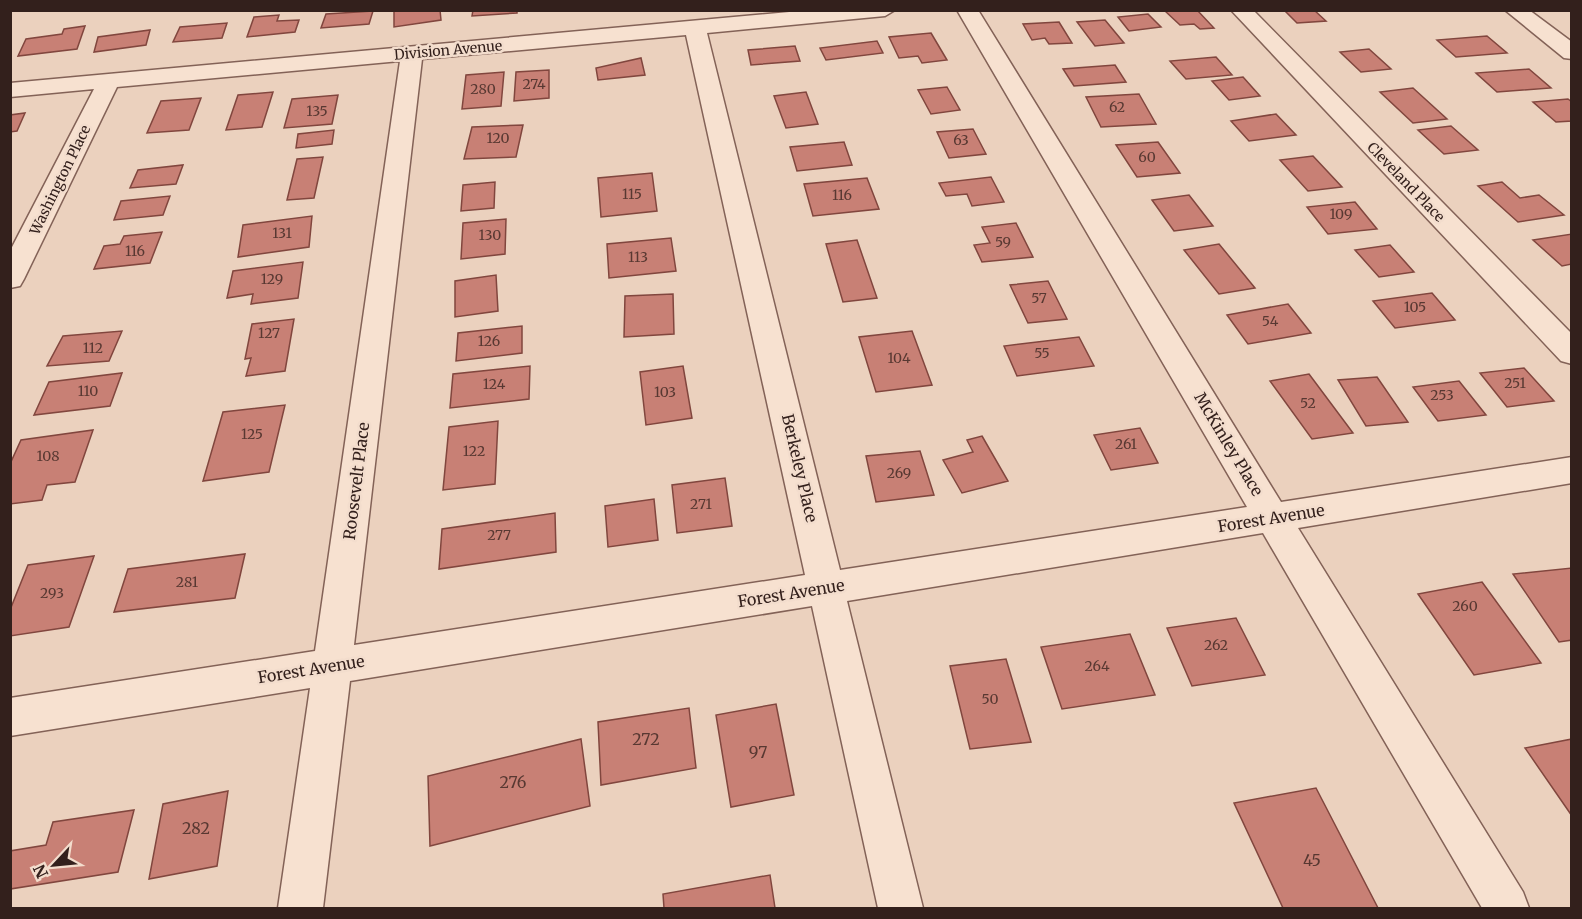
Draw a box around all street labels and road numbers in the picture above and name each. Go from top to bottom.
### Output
street label: Division Avenue [393,36,503,64]
street label: Washington Place [25,122,94,239]
street label: Cleveland Place [1363,138,1449,226]
street label: McKinley Place [1190,389,1268,499]
street label: Berkeley Place [778,412,822,524]
street label: Roosevelt Place [339,421,373,541]
street label: Forest Avenue [1216,500,1326,536]
street label: Forest Avenue [736,575,846,611]
street label: Forest Avenue [256,651,366,687]

